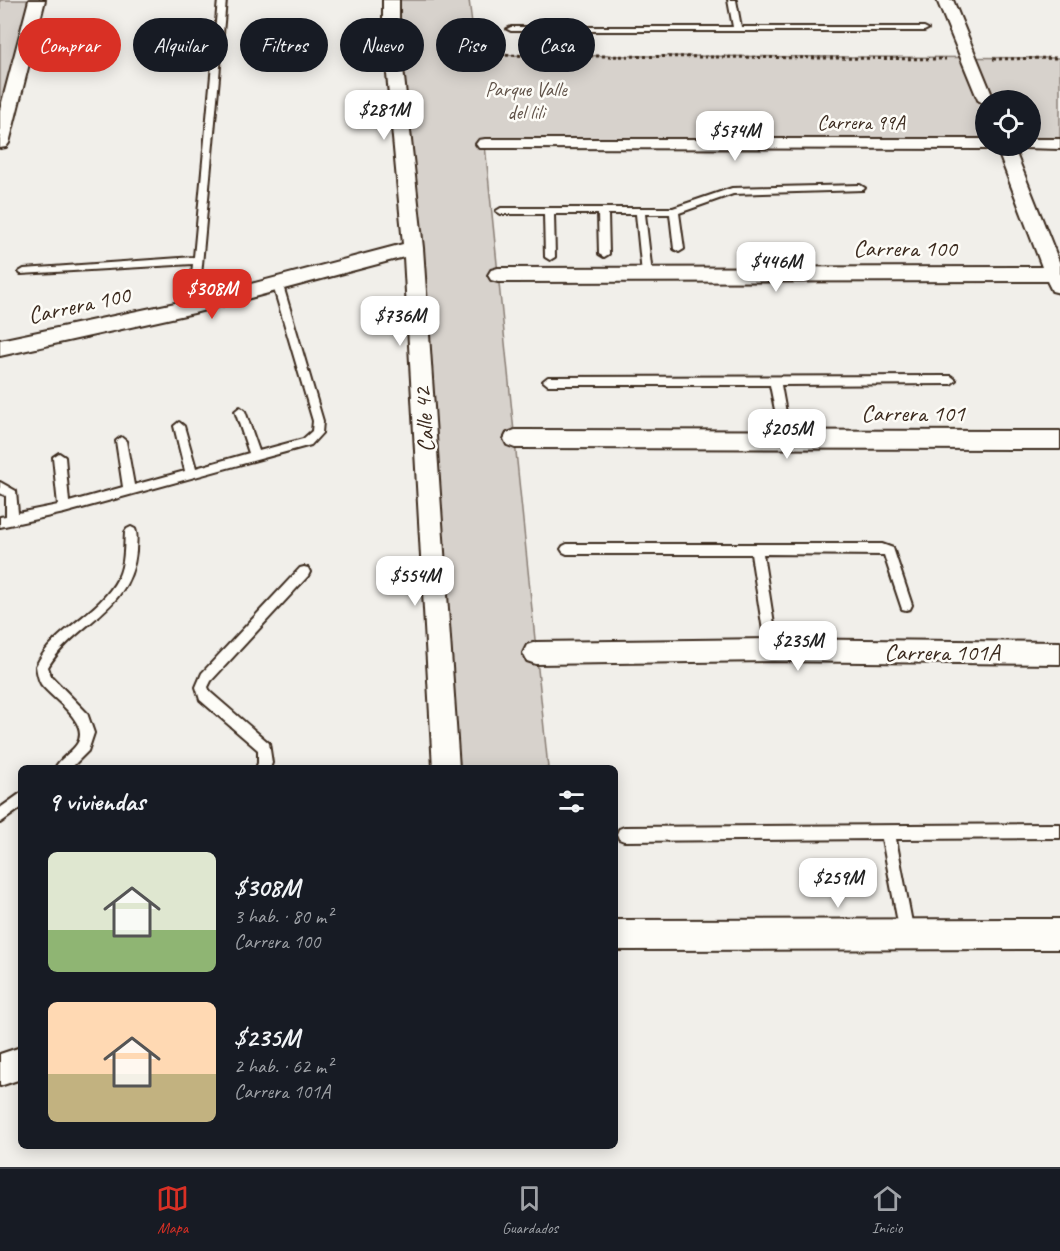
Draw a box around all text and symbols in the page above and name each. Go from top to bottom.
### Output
chip: Comprar [18,18,121,72]
chip: Alquilar [133,18,228,72]
chip: Filtros [240,18,328,72]
chip: Nuevo [340,18,424,72]
chip: Piso [436,18,506,72]
chip: Casa [518,18,595,72]
park label: Parque Valle del lili [485,77,568,125]
pin: $281M [342,90,426,141]
map controls [975,90,1041,156]
button: locate [975,90,1041,156]
text: $281M [359,97,409,122]
street label: Carrera 99A [817,110,906,135]
pin: $574M [693,111,777,162]
text: $574M [710,118,760,143]
street label: Carrera 100 [853,233,959,263]
pin: $446M [734,242,818,293]
text: $446M [751,249,802,274]
pin: $308M [170,269,254,320]
text: $308M [187,276,237,301]
street label: Carrera 100 [25,279,135,330]
pin: $736M [358,296,442,347]
text: $736M [375,303,425,328]
street label: Calle 42 [407,384,441,454]
street label: Carrera 101 [861,398,966,428]
pin: $205M [745,409,829,460]
text: $205M [762,416,812,441]
pin: $554M [373,556,457,607]
text: $554M [390,563,440,588]
pin: $235M [756,621,840,672]
text: $235M [773,628,823,653]
street label: Carrera 101A [884,637,1001,667]
text: 9 viviendas [48,785,145,818]
icon: filters [555,785,588,818]
pin: $259M [796,858,880,909]
text: $259M [813,865,863,890]
text: $308M [234,871,300,904]
icon: home [96,876,168,948]
text: 3 hab. · 80 m² [234,904,332,929]
text: Carrera 100 [234,929,320,954]
text: $235M [234,1021,299,1054]
icon: home [96,1026,168,1098]
text: 2 hab. · 62 m² [234,1054,332,1079]
text: Carrera 101A [234,1079,330,1104]
tab: Mapa [156,1182,189,1238]
tab: Guardados [502,1182,558,1238]
tab: Inicio [871,1182,904,1238]

